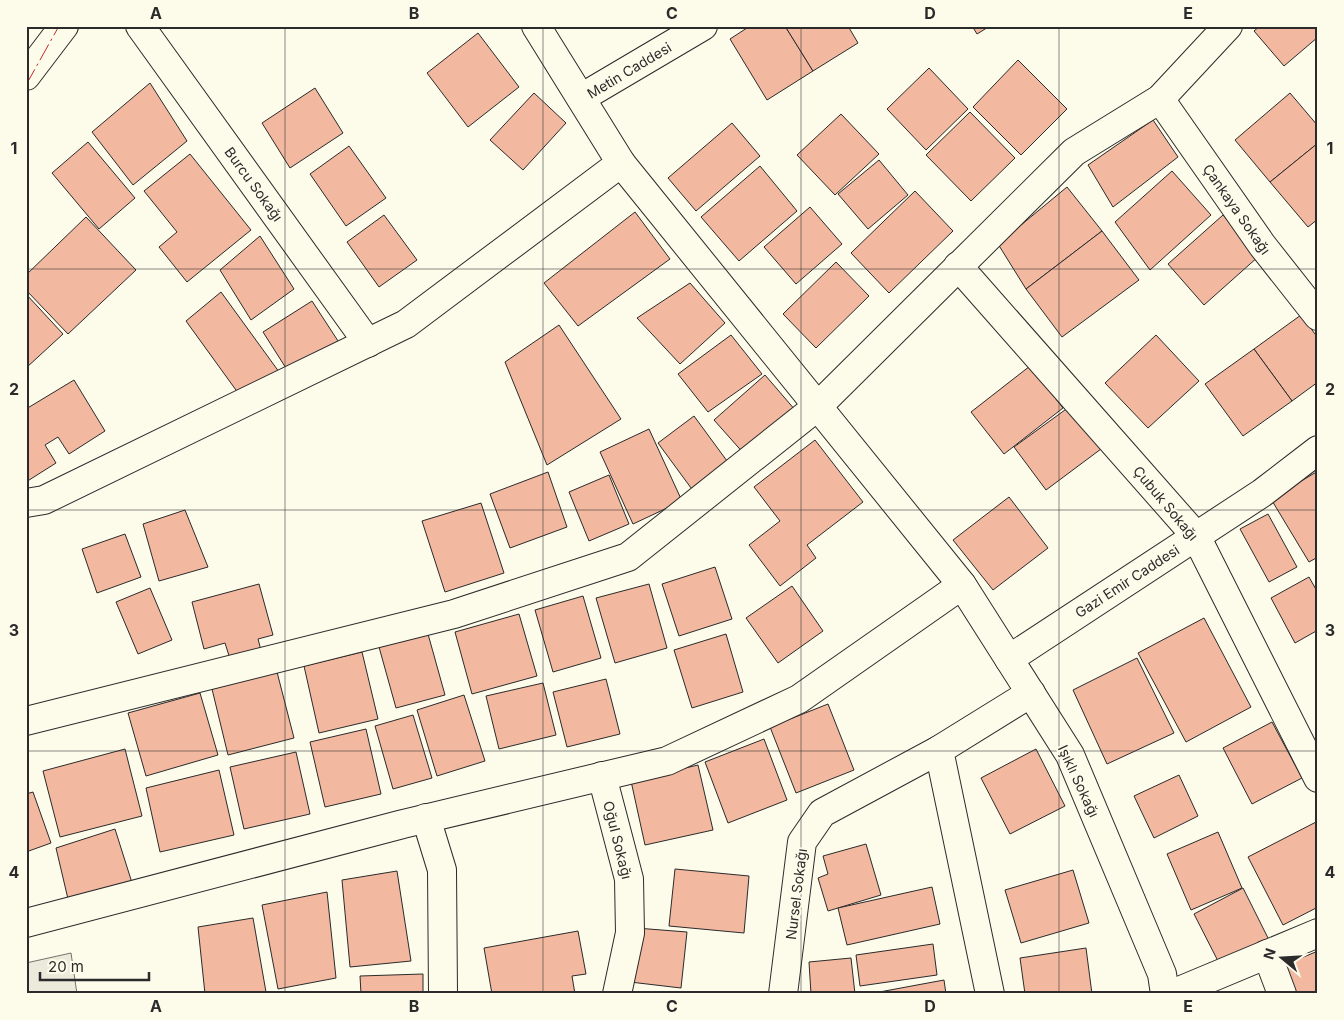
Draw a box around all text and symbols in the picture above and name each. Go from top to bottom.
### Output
text: A [150,3,162,23]
text: B [409,3,419,23]
text: C [666,3,678,23]
text: D [924,3,936,23]
text: E [1183,3,1193,23]
street label: Metin Caddesi [584,38,674,102]
text: 1 [11,138,17,158]
text: 1 [1327,138,1333,158]
street label: Burcu Sokağı [221,144,287,224]
street label: Çankaya Sokağı [1200,161,1274,257]
text: 2 [9,379,19,399]
text: 2 [1325,379,1335,399]
street label: Çubuk Sokağı [1130,462,1202,544]
street label: Gazi Emir Caddesi [1072,541,1182,621]
text: 3 [9,620,19,640]
text: 3 [1325,620,1335,640]
street label: Işıklı Sokağı [1055,742,1103,820]
street label: Oğul Sokağı [600,799,636,881]
street label: Nursel Sokağı [782,847,810,941]
text: 4 [9,862,20,882]
text: 4 [1325,862,1336,882]
north arrow [1256,932,1306,982]
text: N [1259,946,1279,962]
scale bar [40,950,149,982]
text: 20 m [48,957,84,976]
text: A [150,996,162,1016]
text: B [409,996,419,1016]
text: C [666,996,678,1016]
text: D [924,996,936,1016]
text: E [1183,996,1193,1016]

